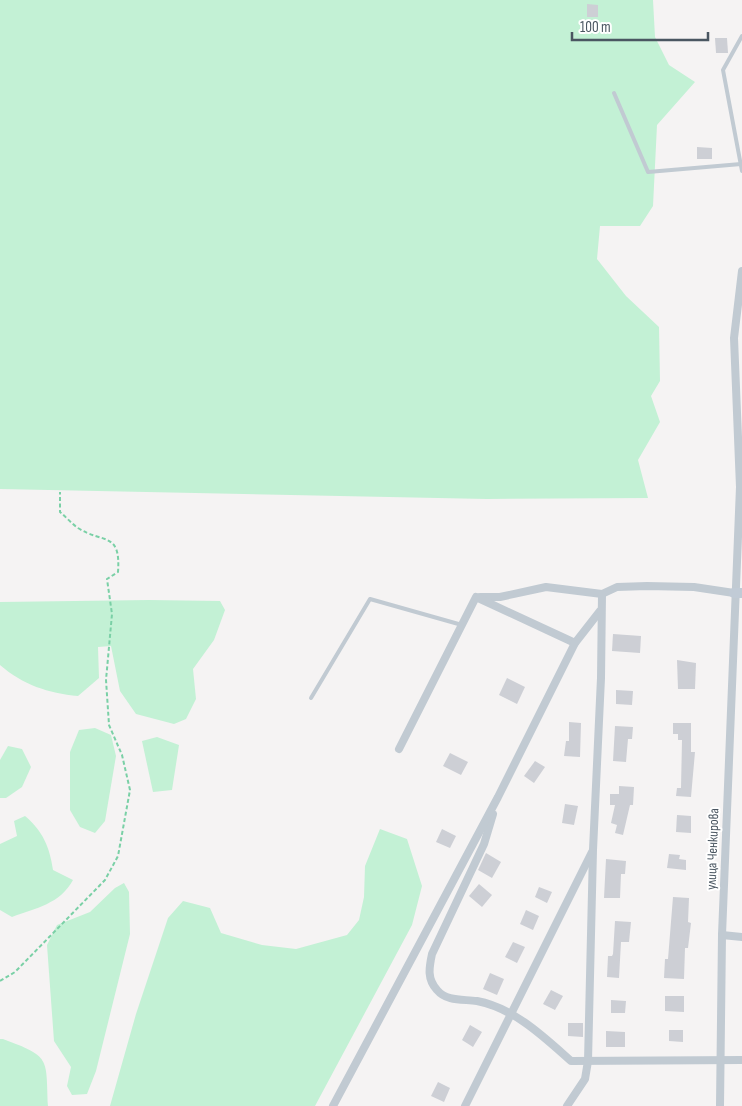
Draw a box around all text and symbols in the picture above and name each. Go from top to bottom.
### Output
scale bar [572,10,708,42]
text: 100 m [580,18,611,37]
street label: улица Ченкирова [703,808,722,890]

